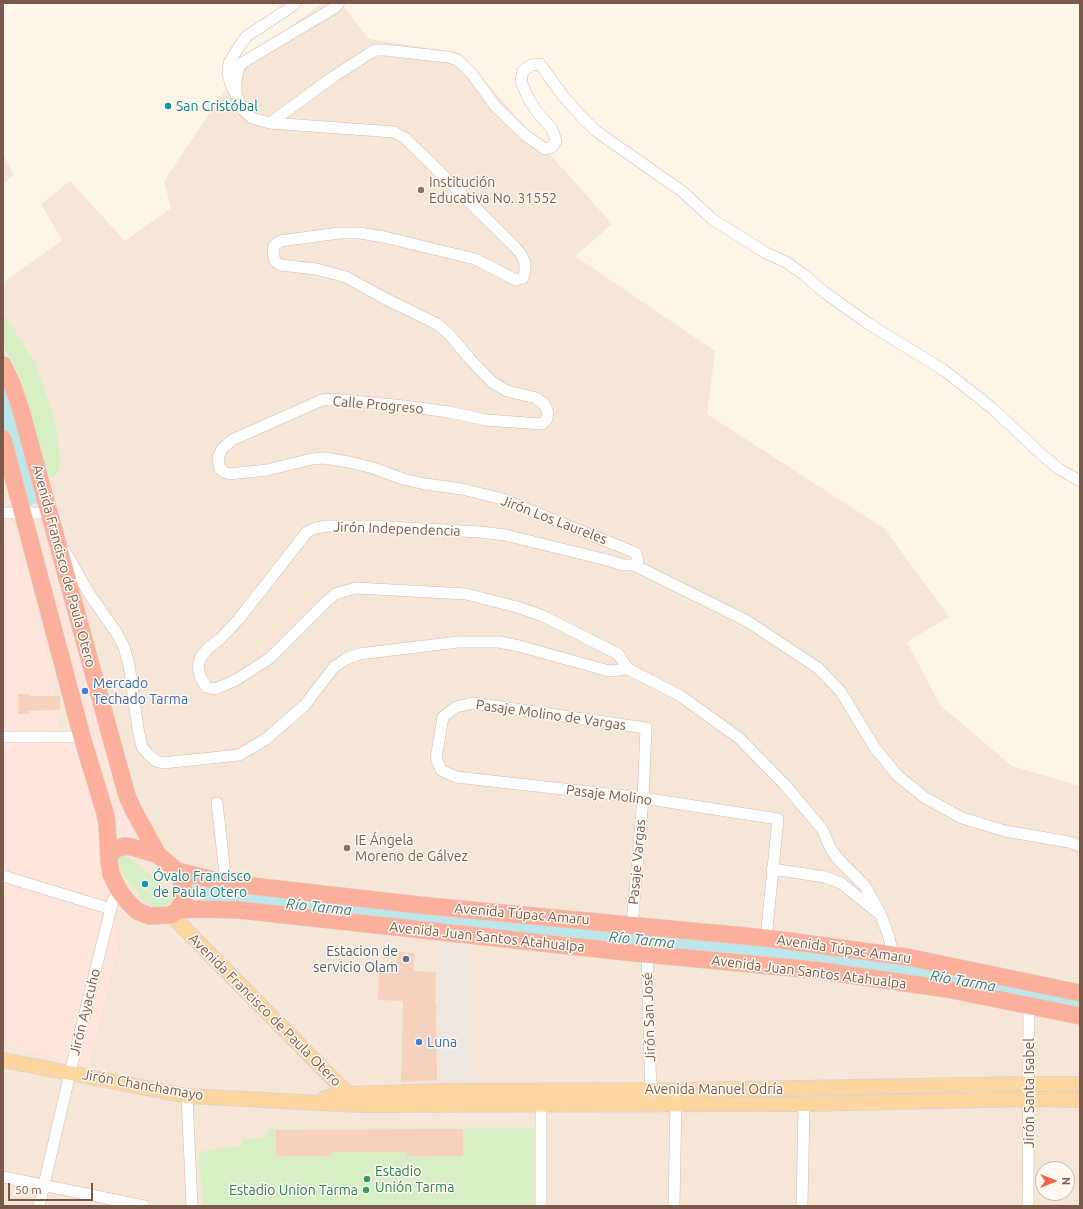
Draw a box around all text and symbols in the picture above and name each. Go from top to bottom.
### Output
place label: San Cristóbal [176,98,258,114]
marker: San Cristóbal [163,101,173,111]
place label: Institución Educativa No. 31552 [429,174,557,206]
marker: Institución Educativa No. 31552 [416,185,426,195]
street label: Calle Progreso [332,393,424,417]
street label: Avenida Francisco de Paula Otero [29,463,99,669]
street label: Jirón Los Laureles [499,492,609,548]
street label: Jirón Independencia [333,518,461,540]
place label: Mercado Techado Tarma [93,675,188,708]
marker: Mercado Techado Tarma [80,686,90,696]
street label: Pasaje Molino de Vargas [475,696,627,734]
street label: Pasaje Molino [565,781,653,809]
street label: Pasaje Vargas [625,819,649,905]
place label: IE Ángela Moreno de Gálvez [355,832,468,864]
marker: IE Ángela Moreno de Gálvez [342,843,352,853]
place label: Óvalo Francisco de Paula Otero [153,868,251,900]
marker: Óvalo Francisco de Paula Otero [140,879,150,889]
water label: Río Tarma [285,895,353,919]
street label: Avenida Túpac Amaru [454,900,590,928]
street label: Avenida Juan Santos Atahualpa [389,918,585,956]
water label: Río Tarma [608,928,676,952]
street label: Avenida Francisco de Paula Otero [185,930,345,1090]
street label: Avenida Túpac Amaru [776,931,912,967]
place label: Estacion de servicio Olam [313,943,398,976]
street label: Avenida Juan Santos Atahualpa [711,952,907,992]
marker: Estacion de servicio Olam [401,954,411,964]
water label: Río Tarma [929,966,997,996]
street label: Jirón Ayacuho [66,967,104,1057]
street label: Jirón San José [639,972,659,1062]
place label: Luna [427,1034,457,1050]
marker: Luna [414,1037,424,1047]
street label: Jirón Santa Isabel [1021,1038,1037,1148]
street label: Jirón Chanchamayo [81,1066,205,1104]
street label: Avenida Manuel Odría [645,1081,783,1097]
north arrow [1035,1161,1075,1201]
place label: Estadio Unión Tarma [375,1163,454,1196]
marker: Estadio Unión Tarma [362,1174,372,1184]
scale bar [10,1175,95,1201]
text: N [1060,1177,1072,1185]
place label: Estadio Union Tarma [229,1182,358,1198]
text: 50 m [15,1183,42,1196]
marker: Estadio Union Tarma [361,1185,371,1195]

